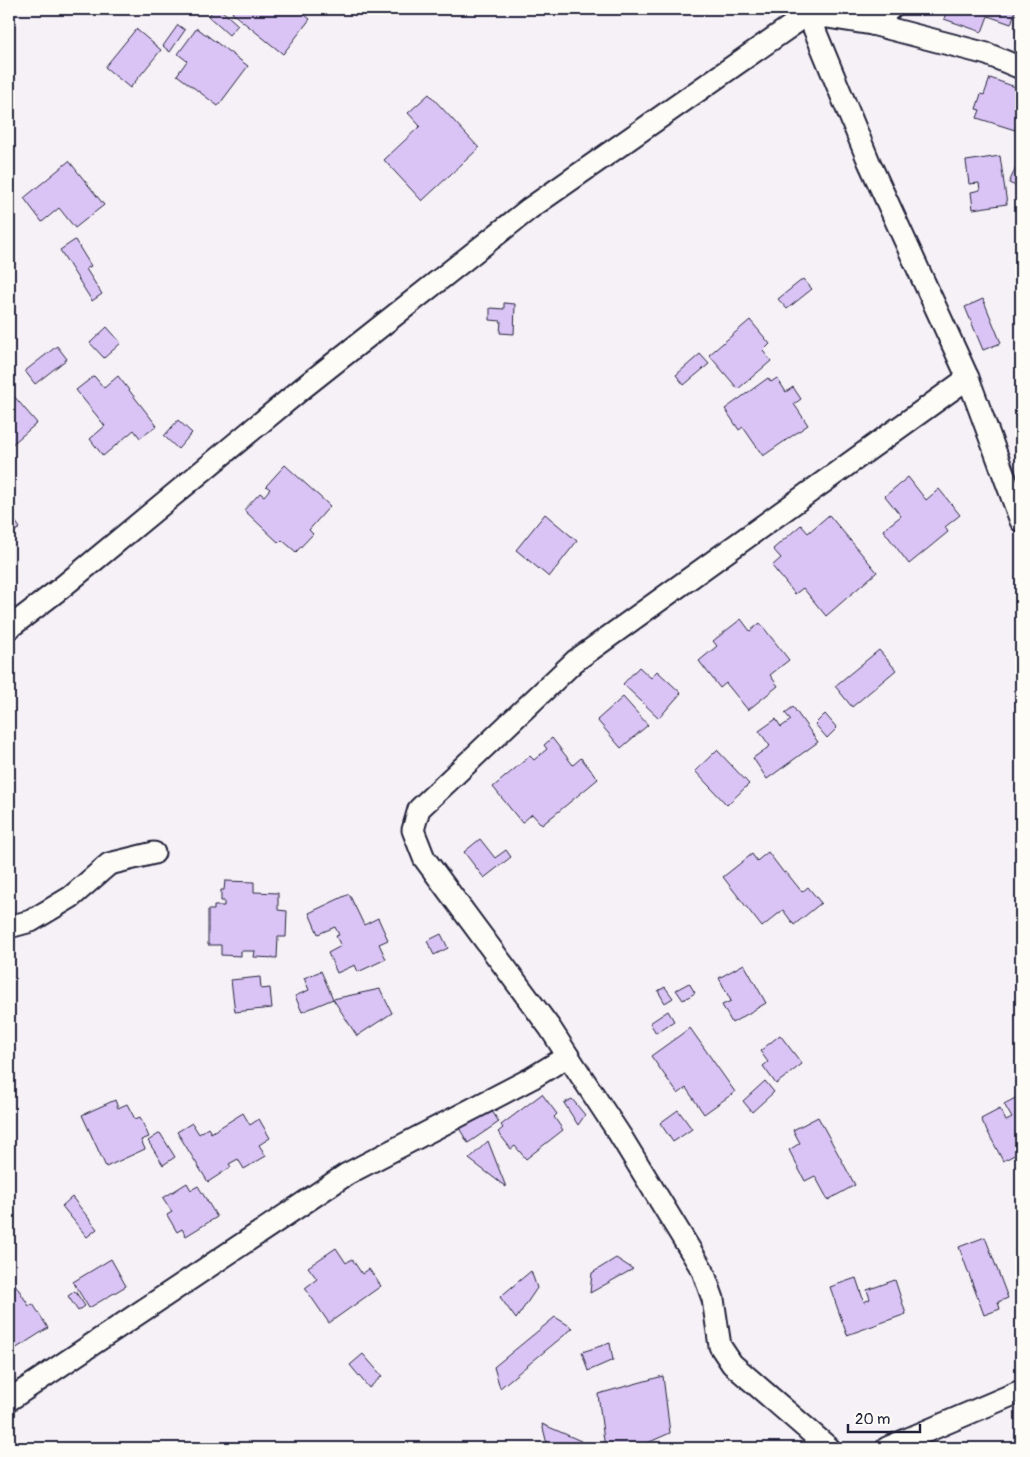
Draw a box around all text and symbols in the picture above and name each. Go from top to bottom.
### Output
scale bar [848,1402,920,1434]
text: 20 m [855,1410,890,1429]

